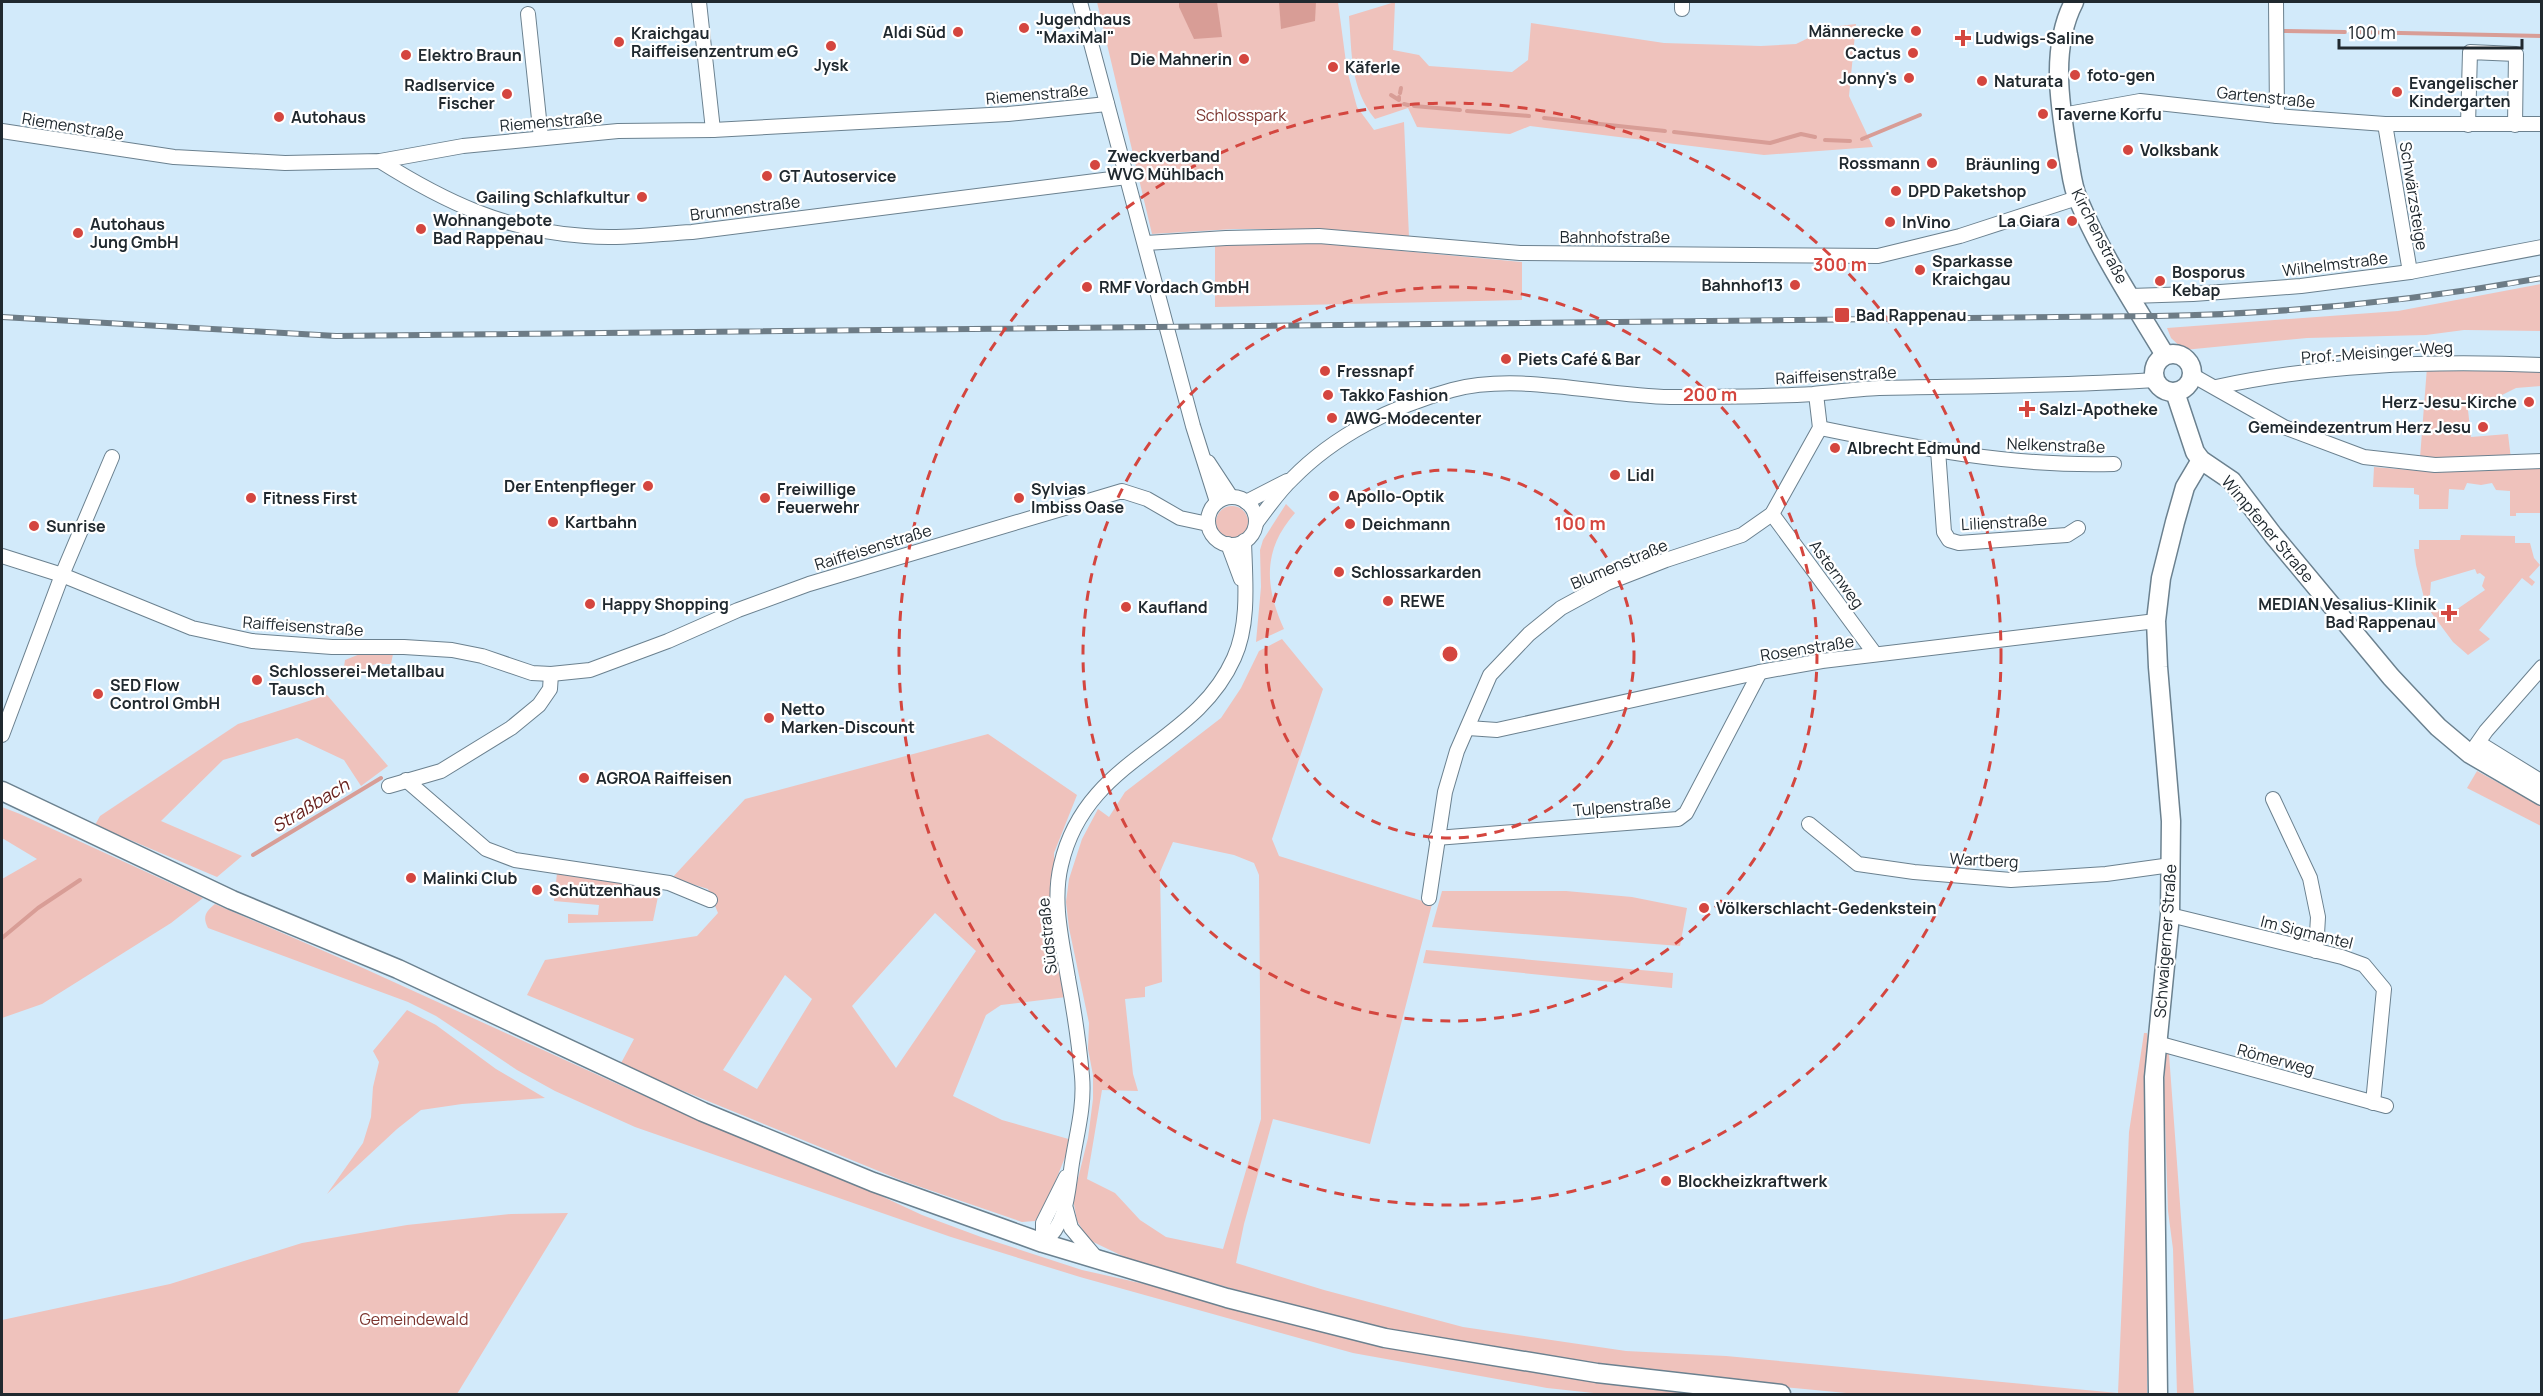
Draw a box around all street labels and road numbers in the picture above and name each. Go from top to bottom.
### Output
street label: Riemenstraße [985,79,1089,109]
street label: Gartenstraße [2216,81,2316,113]
street label: Riemenstraße [499,106,603,136]
street label: Riemenstraße [20,107,126,145]
street label: Schwärzsteige [2395,140,2433,252]
street label: Kirchenstraße [2067,185,2133,287]
street label: Brunnenstraße [689,190,801,226]
street label: Bahnhofstraße [1560,226,1670,248]
street label: Wilhelmstraße [2281,247,2389,281]
street label: Prof.-Meisinger-Weg [2300,336,2454,368]
street label: Raiffeisenstraße [1775,361,1897,389]
street label: Nelkenstraße [2006,432,2106,458]
street label: Wimpfener Straße [2217,471,2319,587]
street label: Lilienstraße [1960,509,2048,535]
street label: Raiffeisenstraße [812,519,934,575]
street label: Blumenstraße [1567,534,1671,594]
street label: Asternweg [1805,535,1869,613]
street label: Raiffeisenstraße [242,611,364,641]
street label: Rosenstraße [1759,630,1855,666]
street label: Tulpenstraße [1572,791,1672,821]
street label: Wartberg [1949,847,2019,873]
street label: Schwaigerner Straße [2149,863,2181,1019]
street label: Südstraße [1032,897,1062,975]
street label: Im Sigmantel [2258,910,2356,954]
street label: Römerweg [2235,1038,2317,1080]

